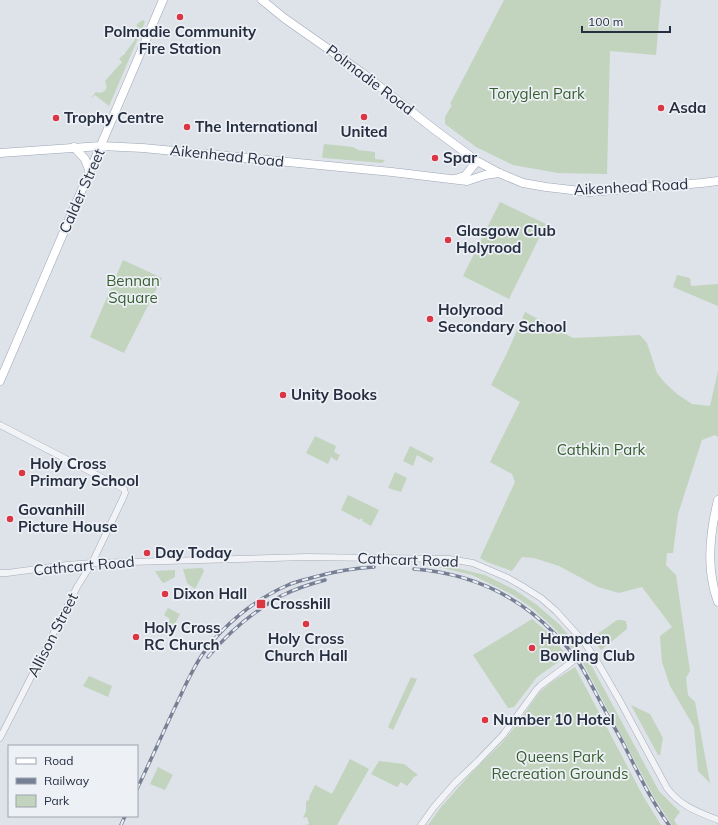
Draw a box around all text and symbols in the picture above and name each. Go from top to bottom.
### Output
scale bar [582,8,670,34]
marker: Polmadie Community Fire Station [175,12,185,22]
text: 100 m [588,14,623,29]
place label: Polmadie Community Fire Station [104,22,257,58]
street label: Polmadie Road [323,40,418,119]
park label: Toryglen Park [489,84,585,103]
place label: Asda [669,98,706,117]
marker: Asda [656,103,666,113]
place label: Trophy Centre [64,108,164,127]
marker: United [359,112,369,122]
marker: Trophy Centre [51,113,61,123]
place label: The International [195,117,318,136]
marker: The International [182,122,192,132]
place label: United [340,122,388,141]
street label: Aikenhead Road [169,140,285,171]
street label: Calder Street [54,146,109,236]
place label: Spar [443,148,477,167]
marker: Spar [430,153,440,163]
street label: Aikenhead Road [573,174,689,199]
place label: Glasgow Club Holyrood [456,221,556,257]
marker: Glasgow Club Holyrood [443,235,453,245]
park label: Bennan Square [106,271,160,307]
place label: Holyrood Secondary School [438,300,566,336]
marker: Holyrood Secondary School [425,314,435,324]
place label: Unity Books [291,385,377,404]
marker: Unity Books [278,390,288,400]
park label: Cathkin Park [557,440,646,459]
place label: Holy Cross Primary School [30,454,139,490]
marker: Holy Cross Primary School [17,468,27,478]
place label: Govanhill Picture House [18,500,117,536]
marker: Govanhill Picture House [5,514,15,524]
place label: Day Today [155,543,232,562]
marker: Day Today [142,548,152,558]
street label: Cathcart Road [357,548,459,571]
street label: Cathcart Road [33,552,135,579]
place label: Dixon Hall [173,584,247,603]
marker: Dixon Hall [160,589,170,599]
street label: Allison Street [23,590,82,680]
place label: Crosshill [270,594,331,613]
marker: Crosshill [255,598,267,610]
place label: Holy Cross RC Church [144,618,221,654]
marker: Holy Cross Church Hall [301,619,311,629]
place label: Holy Cross Church Hall [264,629,348,665]
place label: Hampden Bowling Club [540,629,635,665]
marker: Holy Cross RC Church [131,632,141,642]
marker: Hampden Bowling Club [527,643,537,653]
place label: Number 10 Hotel [493,710,615,729]
marker: Number 10 Hotel [480,715,490,725]
legend [8,745,138,817]
park label: Queens Park Recreation Grounds [491,747,629,783]
text: Road [44,753,73,768]
text: Railway [44,773,90,788]
text: Park [44,793,70,808]

